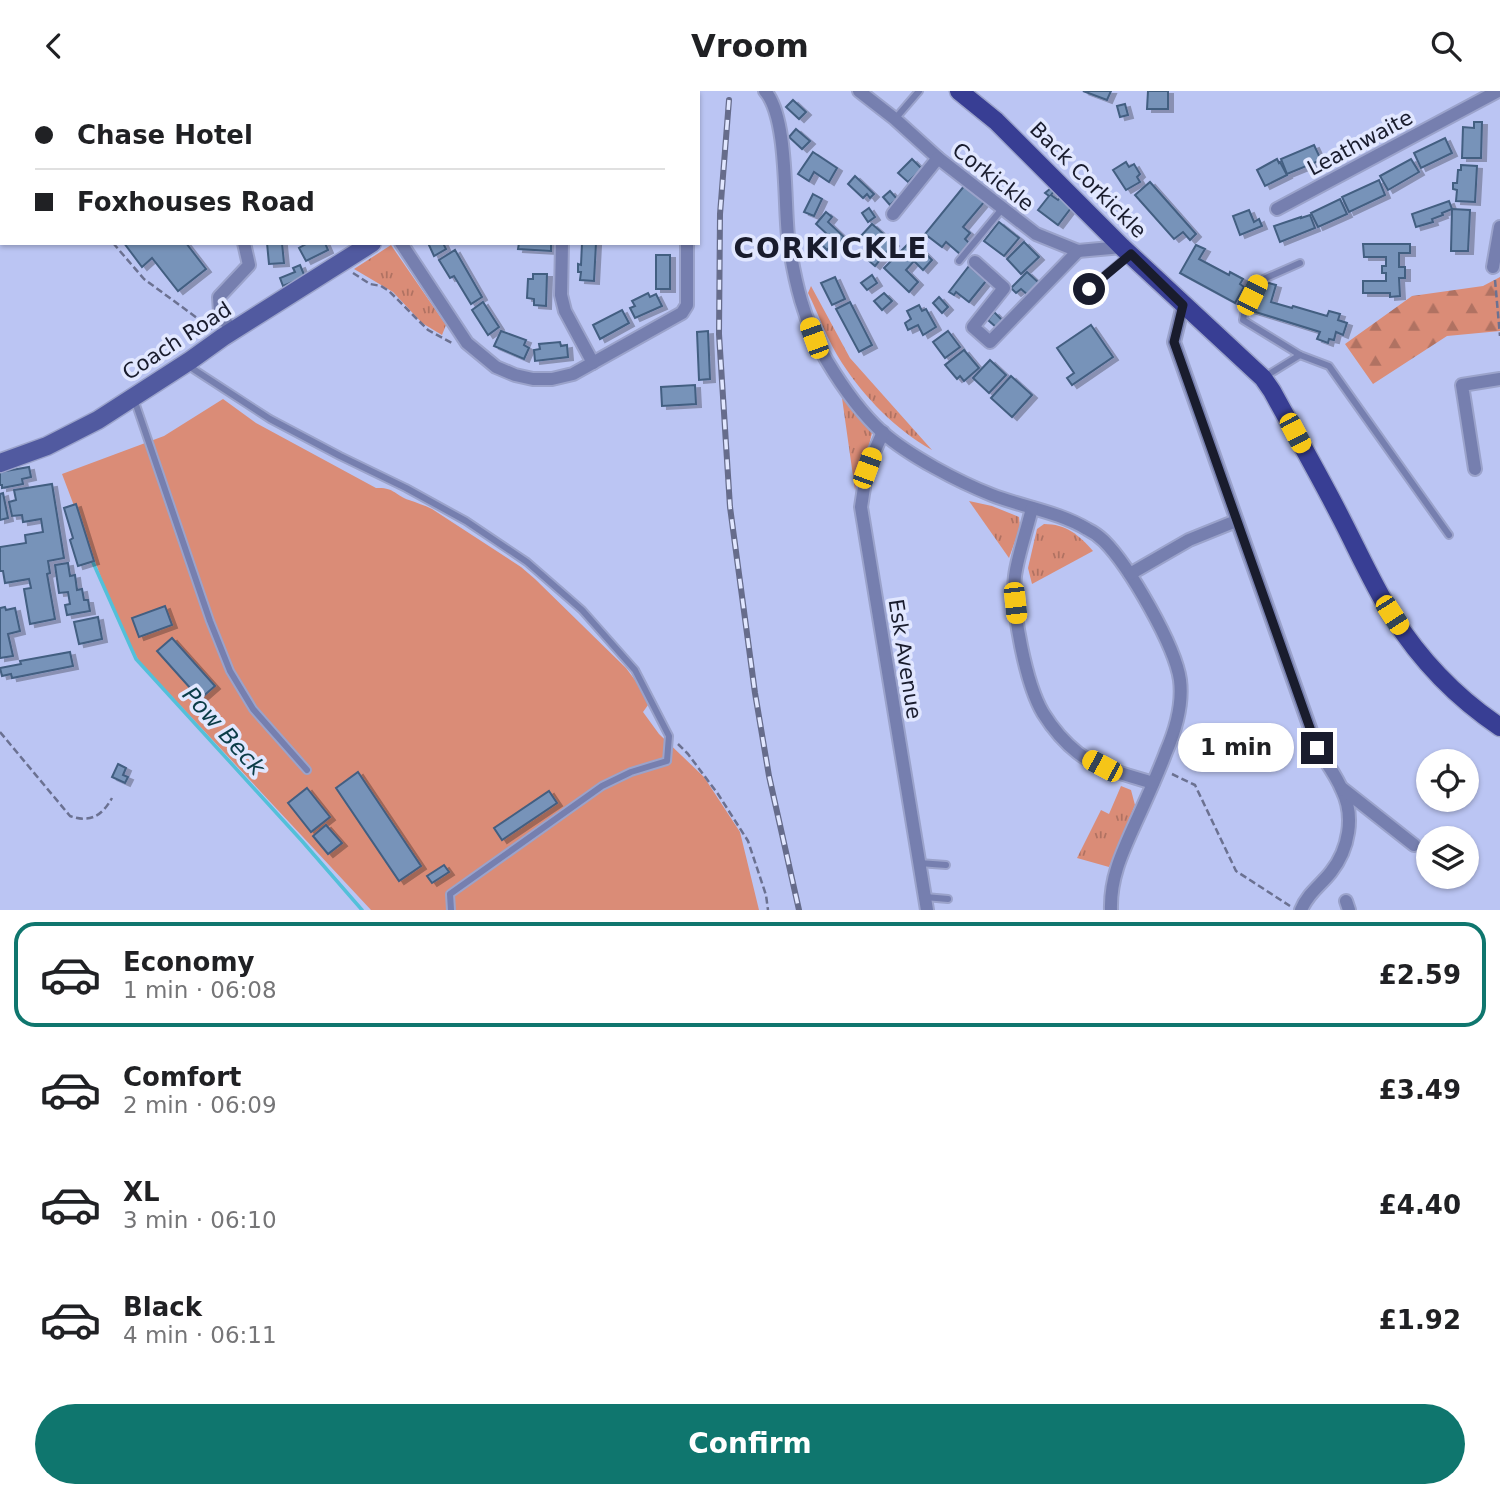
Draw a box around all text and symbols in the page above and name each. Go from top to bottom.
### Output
icon: back [35,27,73,65]
text: Vroom [691,27,809,65]
icon: search [1427,27,1465,65]
street label: Leathwaite [1303,105,1417,181]
street label: Back Corkickle [1025,117,1151,243]
text: Chase Hotel [77,120,253,150]
street label: Corkickle [948,138,1038,216]
text: Foxhouses Road [77,187,315,217]
district label: CORKICKLE [733,232,929,265]
car [1234,272,1271,318]
route start [1073,273,1105,305]
street label: Coach Road [118,297,236,385]
car [797,315,832,361]
car [1276,410,1315,456]
car [850,445,885,491]
car [1003,581,1028,625]
car [1372,592,1413,638]
street label: Esk Avenue [884,597,926,721]
water label: Pow Beck [178,681,272,782]
callout: 1 min [1177,723,1292,773]
route end [1301,732,1333,764]
text: 1 min [1200,734,1272,760]
car [1079,747,1126,785]
map controls [1416,749,1479,889]
button: locate [1416,749,1479,812]
button: layers [1416,826,1479,889]
icon: car [39,943,102,1006]
text: Economy [123,947,254,977]
text: £2.59 [1379,960,1461,990]
text: 1 min · 06:08 [123,977,277,1003]
icon: car [39,1058,102,1121]
text: Comfort [123,1062,241,1092]
text: £3.49 [1379,1075,1461,1105]
text: 2 min · 06:09 [123,1092,277,1118]
icon: car [39,1173,102,1236]
text: XL [123,1177,160,1207]
text: £4.40 [1379,1190,1461,1220]
text: 3 min · 06:10 [123,1207,277,1233]
icon: car [39,1288,102,1351]
text: Black [123,1292,202,1322]
text: £1.92 [1379,1305,1461,1335]
text: 4 min · 06:11 [123,1322,277,1348]
button: Confirm [35,1404,1465,1484]

